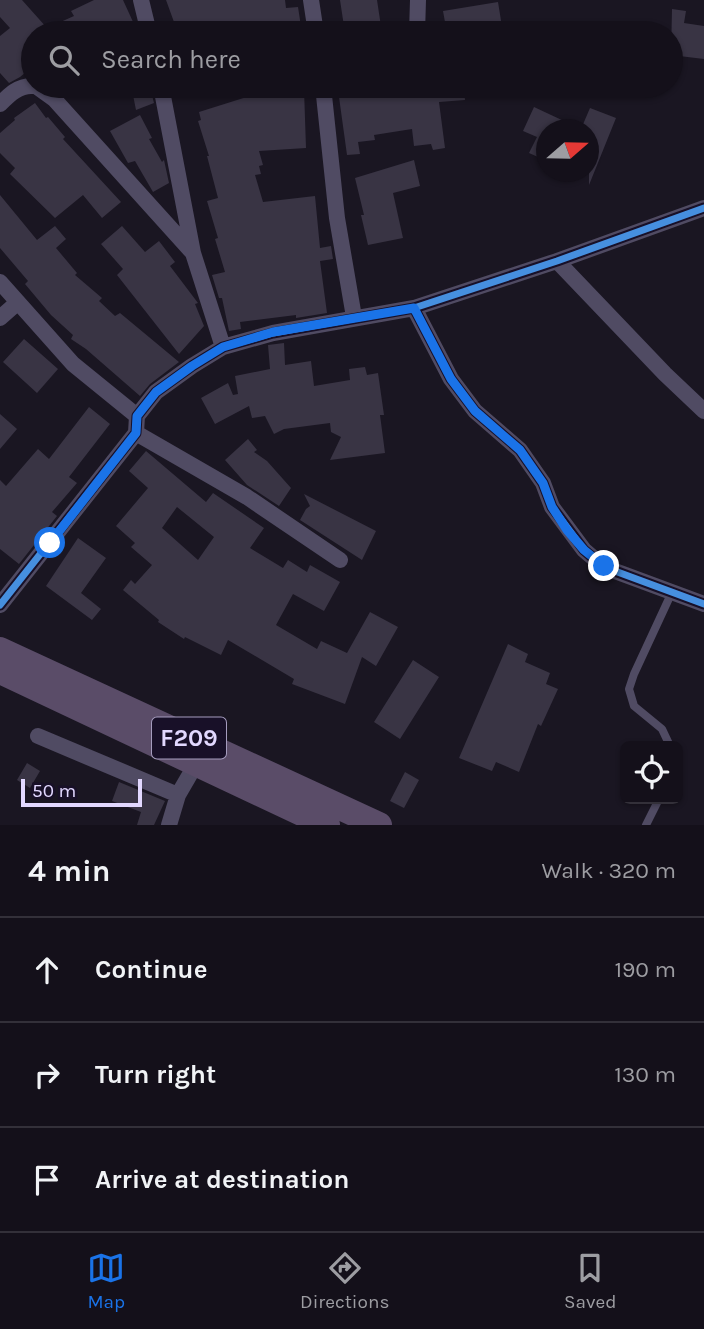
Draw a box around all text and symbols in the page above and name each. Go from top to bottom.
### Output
search box [21,21,683,98]
icon: search [45,41,83,79]
text: Search here [101,44,241,75]
north arrow [536,119,599,182]
route start [34,527,65,558]
route end [588,550,619,581]
road number: F209 [152,718,226,758]
map controls [620,741,683,804]
button: locate [620,741,683,804]
scale bar [21,776,142,808]
text: 50 m [32,780,76,802]
text: 4 min [28,853,110,889]
text: Walk · 320 m [542,857,676,884]
icon: ahead [28,951,66,989]
text: Continue [95,954,207,985]
text: 190 m [614,956,676,983]
icon: right [28,1056,66,1094]
text: Turn right [95,1059,216,1090]
text: 130 m [614,1061,676,1088]
icon: arrive [28,1161,66,1199]
text: Arrive at destination [95,1164,349,1195]
tab: Map [87,1249,125,1313]
tab: Directions [300,1249,389,1313]
tab: Saved [564,1249,617,1313]

